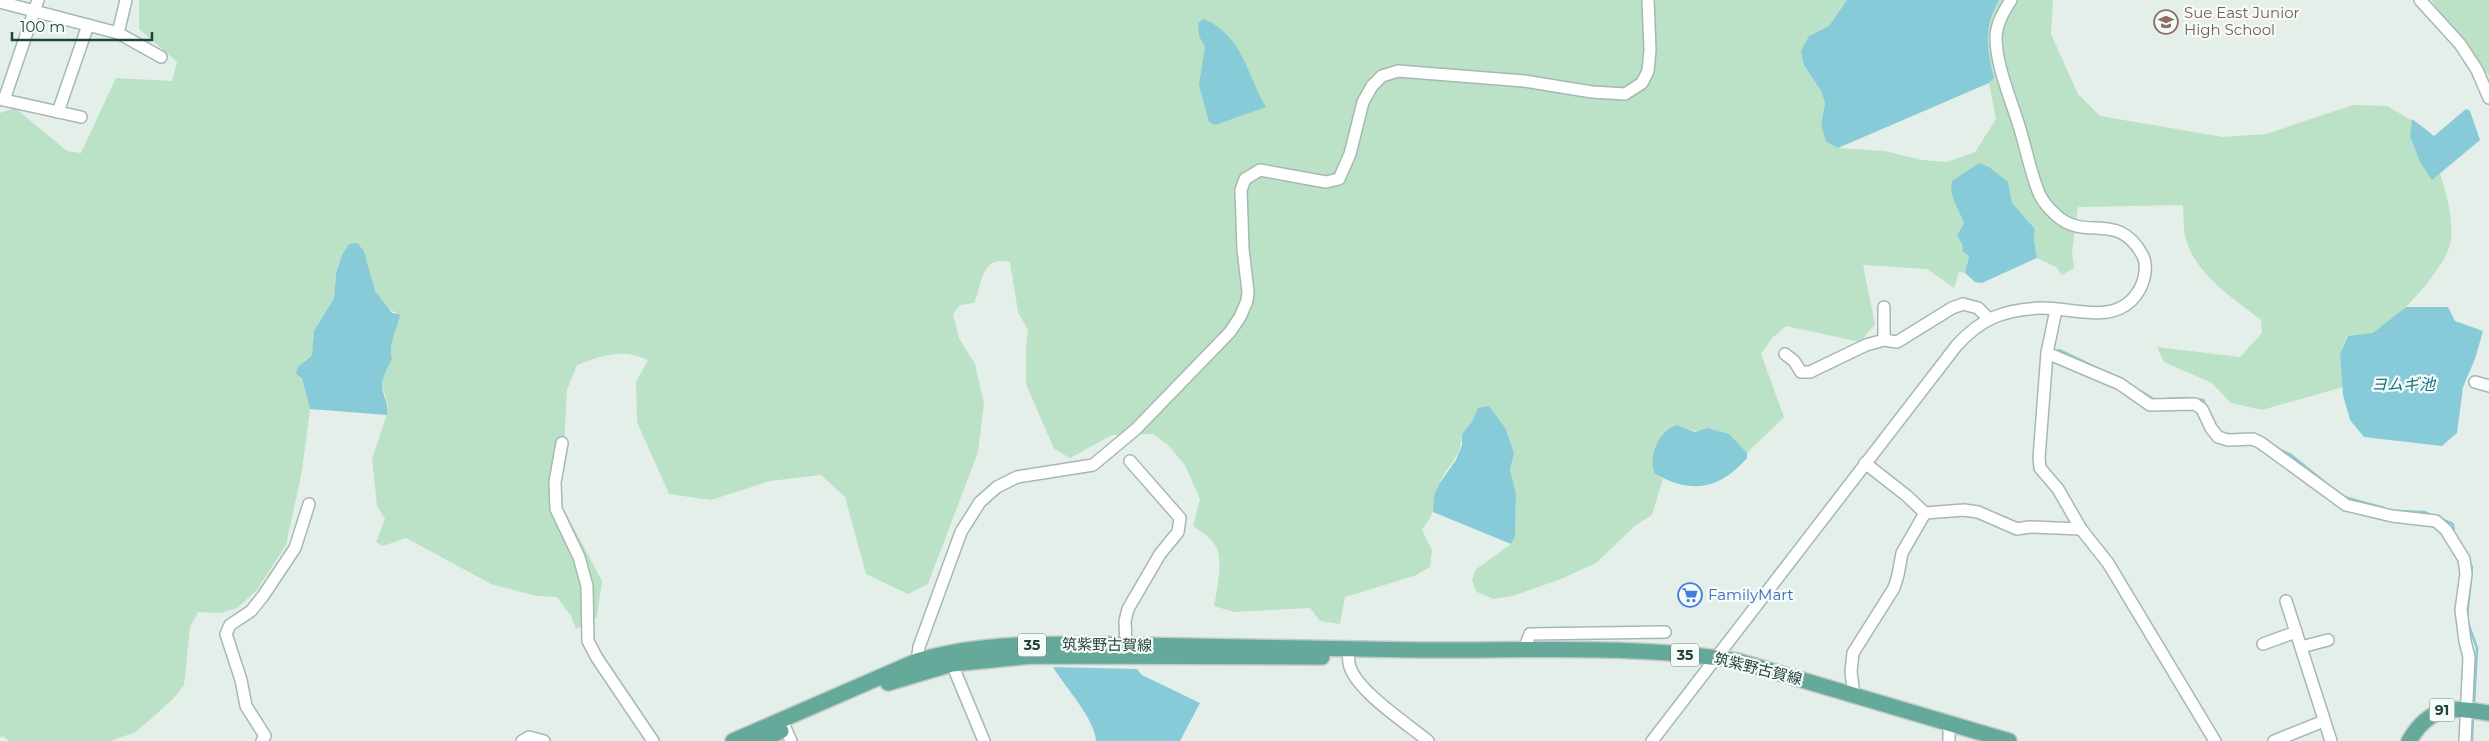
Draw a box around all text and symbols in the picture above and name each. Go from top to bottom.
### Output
place label: Sue East Junior High School [2184,3,2300,39]
school or university icon: Sue East Junior High School [2153,9,2179,35]
scale bar [12,10,152,42]
text: 100 m [20,17,65,36]
water label: ヨムギ池 [2371,375,2437,394]
supermarket icon: FamilyMart [1677,582,1703,608]
place label: FamilyMart [1708,585,1794,604]
road number: 35 [1018,634,1046,656]
street label: 筑紫野古賀線 [1062,634,1152,655]
road number: 35 [1671,644,1699,666]
street label: 筑紫野古賀線 [1712,648,1804,689]
road number: 91 [2430,698,2454,722]

